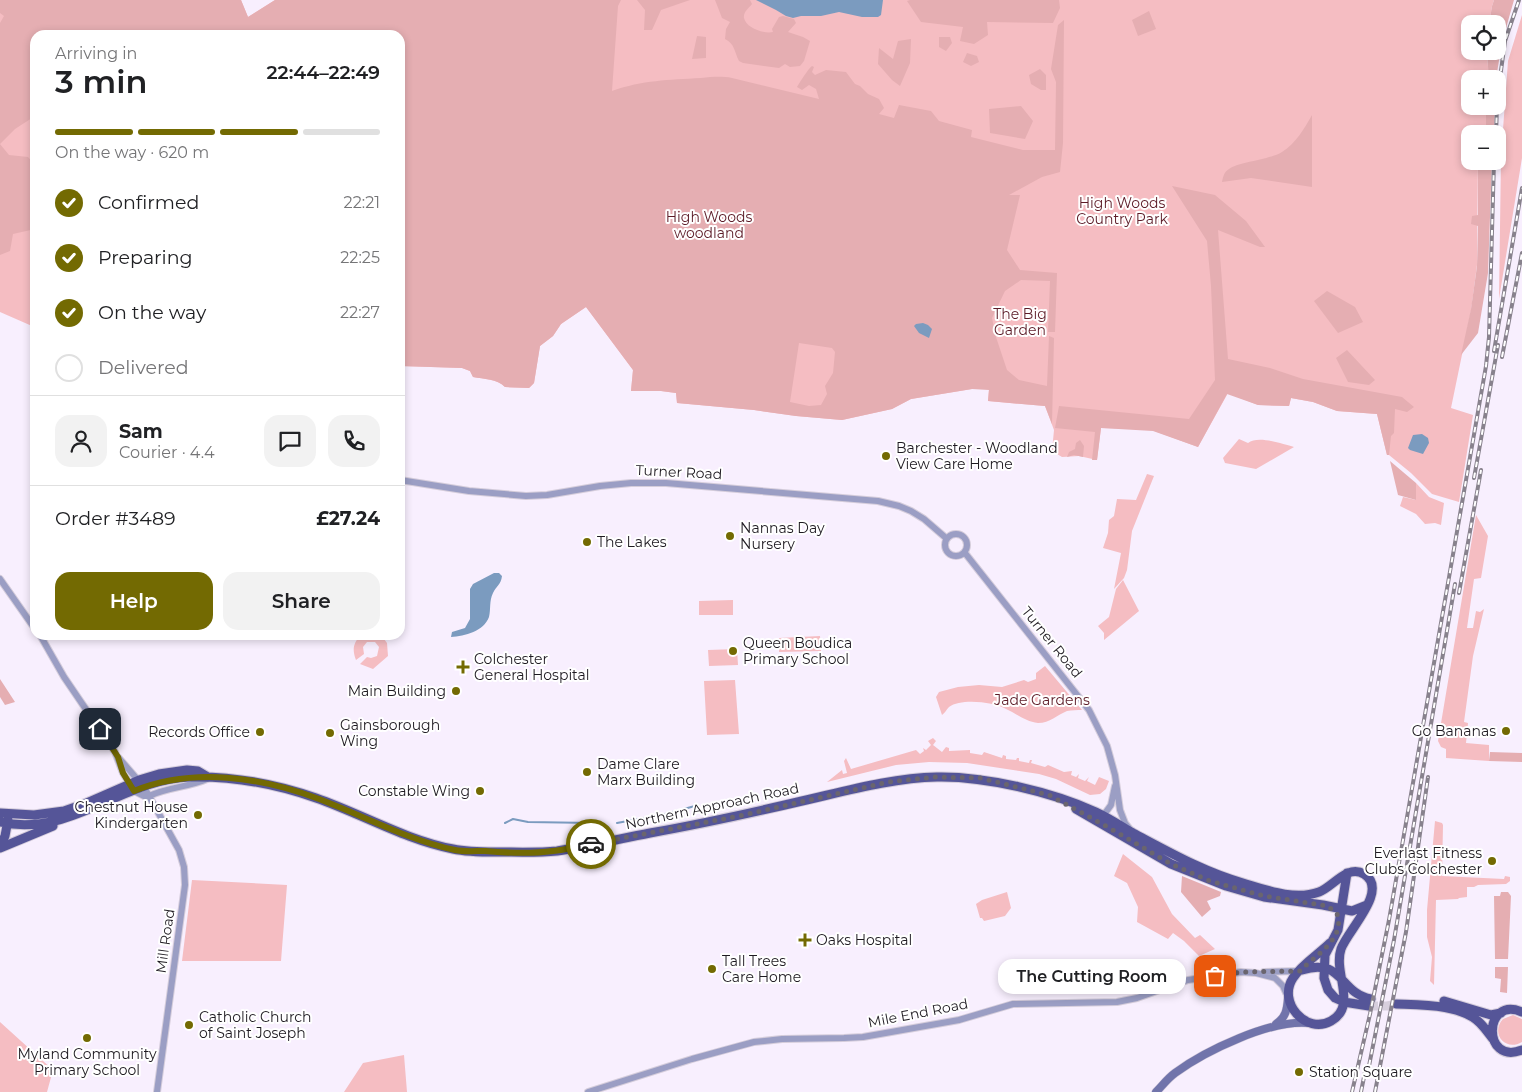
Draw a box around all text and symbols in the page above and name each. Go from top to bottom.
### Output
map controls [1461,15,1506,170]
button: locate [1461,15,1506,60]
text: Arriving in [55,44,137,63]
text: 22:44–22:49 [267,61,380,84]
text: 3 min [55,62,147,101]
button: + [1461,70,1506,115]
button: − [1461,125,1506,170]
text: On the way · 620 m [55,143,209,162]
icon: check [55,189,83,217]
text: Confirmed [98,191,199,214]
text: 22:21 [344,193,380,212]
park label: High Woods Country Park [1076,194,1168,228]
park label: High Woods woodland [666,208,752,242]
icon: check [55,244,83,272]
text: Preparing [98,246,193,269]
text: 22:25 [340,248,380,267]
icon: check [55,299,83,327]
text: On the way [98,301,206,324]
text: 22:27 [340,303,380,322]
park label: The Big Garden [993,305,1047,339]
text: Delivered [98,356,189,379]
button: person [55,415,107,467]
button: chat [264,415,316,467]
button: phone [328,415,380,467]
text: Sam [119,420,163,443]
place label: Barchester - Woodland View Care Home [896,439,1058,473]
text: Courier · 4.4 [119,443,215,462]
marker: Barchester - Woodland View Care Home [880,450,892,462]
street label: Turner Road [635,461,723,483]
text: Order #3489 [55,507,176,530]
text: £27.24 [316,507,380,530]
place label: Nannas Day Nursery [740,519,825,553]
marker: Nannas Day Nursery [724,530,736,542]
place label: The Lakes [597,533,667,551]
marker: The Lakes [581,536,593,548]
button: Help [55,572,213,630]
button: Share [223,572,380,630]
street label: Turner Road [1018,603,1086,681]
place label: Queen Boudica Primary School [743,634,852,668]
marker: Queen Boudica Primary School [727,645,739,657]
place label: Colchester General Hospital [474,650,590,684]
marker: Colchester General Hospital [456,660,470,674]
place label: Main Building [348,682,446,700]
marker: Main Building [450,685,462,697]
park label: Jade Gardens [993,691,1090,709]
pin [79,708,121,750]
icon: home [86,715,114,743]
place label: Gainsborough Wing [340,716,440,750]
place label: Go Bananas [1412,722,1496,740]
place label: Records Office [148,723,250,741]
marker: Go Bananas [1500,725,1512,737]
marker: Records Office [254,726,266,738]
marker: Gainsborough Wing [324,727,336,739]
place label: Dame Clare Marx Building [597,755,695,789]
marker: Dame Clare Marx Building [581,766,593,778]
street label: Northern Approach Road [623,779,801,833]
place label: Constable Wing [358,782,470,800]
marker: Constable Wing [474,785,486,797]
place label: Chestnut House Kindergarten [75,798,188,832]
marker: Chestnut House Kindergarten [192,809,204,821]
courier [566,819,616,869]
icon: car [577,830,605,858]
place label: Everlast Fitness Clubs Colchester [1365,844,1482,878]
marker: Everlast Fitness Clubs Colchester [1486,855,1498,867]
street label: Mill Road [152,908,178,974]
place label: Oaks Hospital [816,931,912,949]
marker: Oaks Hospital [798,933,812,947]
place label: Tall Trees Care Home [722,952,801,986]
pin [1194,955,1236,997]
callout: The Cutting Room [998,958,1185,994]
icon: bag [1201,962,1229,990]
marker: Tall Trees Care Home [706,963,718,975]
text: The Cutting Room [1017,967,1167,986]
street label: Mile End Road [866,994,970,1032]
place label: Catholic Church of Saint Joseph [199,1008,312,1042]
marker: Catholic Church of Saint Joseph [183,1019,195,1031]
marker: Myland Community Primary School [81,1032,93,1044]
place label: Myland Community Primary School [18,1045,157,1079]
place label: Station Square [1309,1063,1412,1081]
marker: Station Square [1293,1066,1305,1078]

